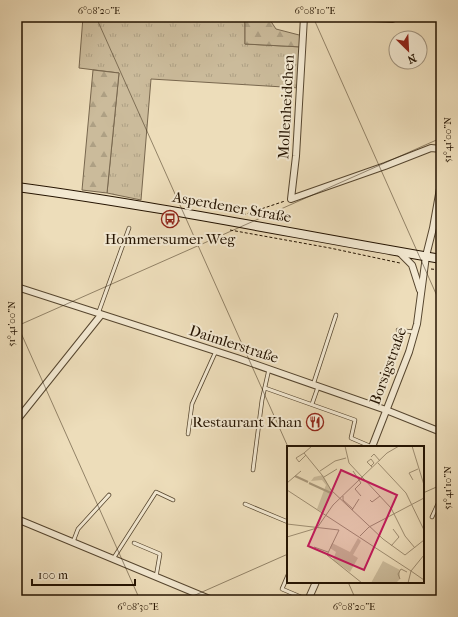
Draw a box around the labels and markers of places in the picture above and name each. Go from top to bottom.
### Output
bus stop icon: Hommersumer Weg [160,209,180,229]
place label: Hommersumer Weg [105,230,236,248]
restaurant icon: Restaurant Khan [305,412,325,432]
place label: Restaurant Khan [192,413,302,431]

